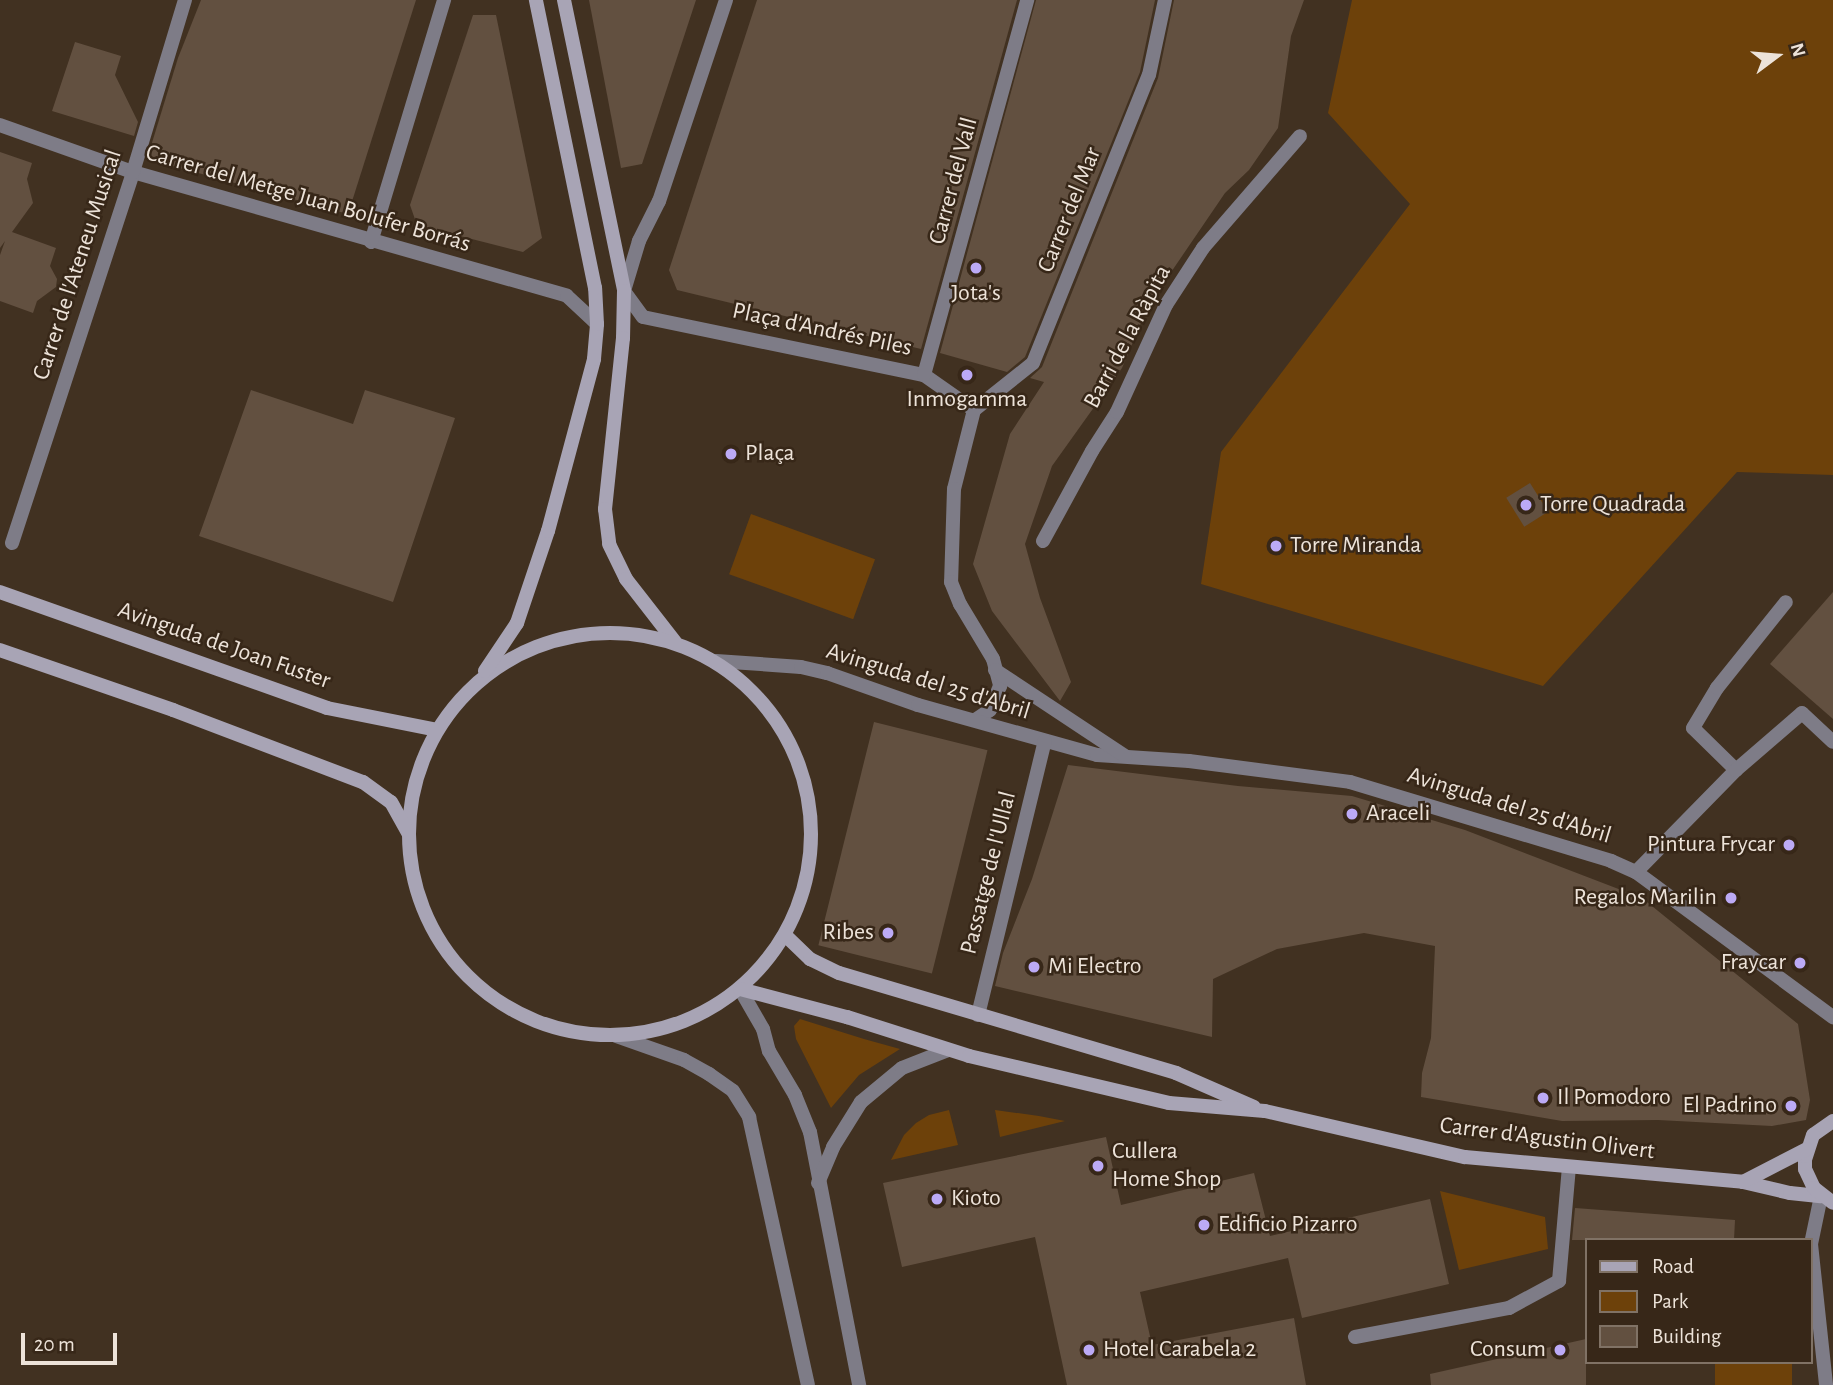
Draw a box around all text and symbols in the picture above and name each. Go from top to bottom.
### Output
north arrow [1742,21,1812,91]
text: N [1787,41,1809,59]
street label: Carrer del Vall [923,114,985,248]
street label: Carrer del Metge Juan Bolufer Borrás [142,139,474,259]
street label: Carrer del Mar [1032,143,1108,277]
street label: Carrer de l'Ateneu Musical [27,146,129,384]
marker: Jota's [968,260,984,276]
street label: Barri de la Ràpita [1078,260,1178,414]
place label: Jota's [951,280,1001,308]
street label: Plaça d'Andrés Piles [730,297,914,363]
marker: Inmogamma [959,367,975,383]
place label: Inmogamma [907,386,1027,414]
place label: Plaça [745,440,795,468]
marker: Plaça [723,446,739,462]
place label: Torre Quadrada [1540,491,1685,519]
marker: Torre Quadrada [1518,497,1534,513]
place label: Torre Miranda [1290,532,1421,560]
marker: Torre Miranda [1268,538,1284,554]
street label: Avinguda de Joan Fuster [114,596,334,696]
street label: Avinguda del 25 d'Abril [822,637,1034,727]
street label: Avinguda del 25 d'Abril [1403,761,1615,851]
street label: Passatge de l'Ullal [955,789,1023,957]
place label: Araceli [1366,800,1430,828]
marker: Araceli [1344,806,1360,822]
place label: Pintura Frycar [1647,831,1775,859]
marker: Pintura Frycar [1781,837,1797,853]
place label: Regalos Marilin [1573,884,1717,912]
marker: Regalos Marilin [1723,890,1739,906]
place label: Ribes [823,919,874,947]
marker: Ribes [880,925,896,941]
place label: Fraycar [1721,949,1786,977]
place label: Mi Electro [1048,953,1142,981]
marker: Fraycar [1792,955,1808,971]
marker: Mi Electro [1026,959,1042,975]
place label: Il Pomodoro [1557,1084,1671,1112]
marker: Il Pomodoro [1535,1090,1551,1106]
place label: El Padrino [1682,1092,1777,1120]
marker: El Padrino [1783,1098,1799,1114]
street label: Carrer d'Agustin Olivert [1438,1112,1656,1166]
place label: Cullera Home Shop [1112,1138,1221,1194]
marker: Cullera Home Shop [1090,1158,1106,1174]
place label: Kioto [951,1185,1001,1213]
marker: Kioto [929,1191,945,1207]
place label: Edificio Pizarro [1218,1211,1358,1239]
marker: Edificio Pizarro [1196,1217,1212,1233]
legend [1584,1238,1812,1364]
text: Road [1652,1256,1694,1277]
text: Park [1652,1291,1688,1312]
scale bar [24,1318,121,1362]
text: Building [1652,1326,1721,1347]
text: 20 m [34,1334,75,1355]
place label: Hotel Carabela 2 [1103,1336,1256,1364]
place label: Consum [1470,1336,1546,1364]
marker: Hotel Carabela 2 [1081,1342,1097,1358]
marker: Consum [1552,1342,1568,1358]

